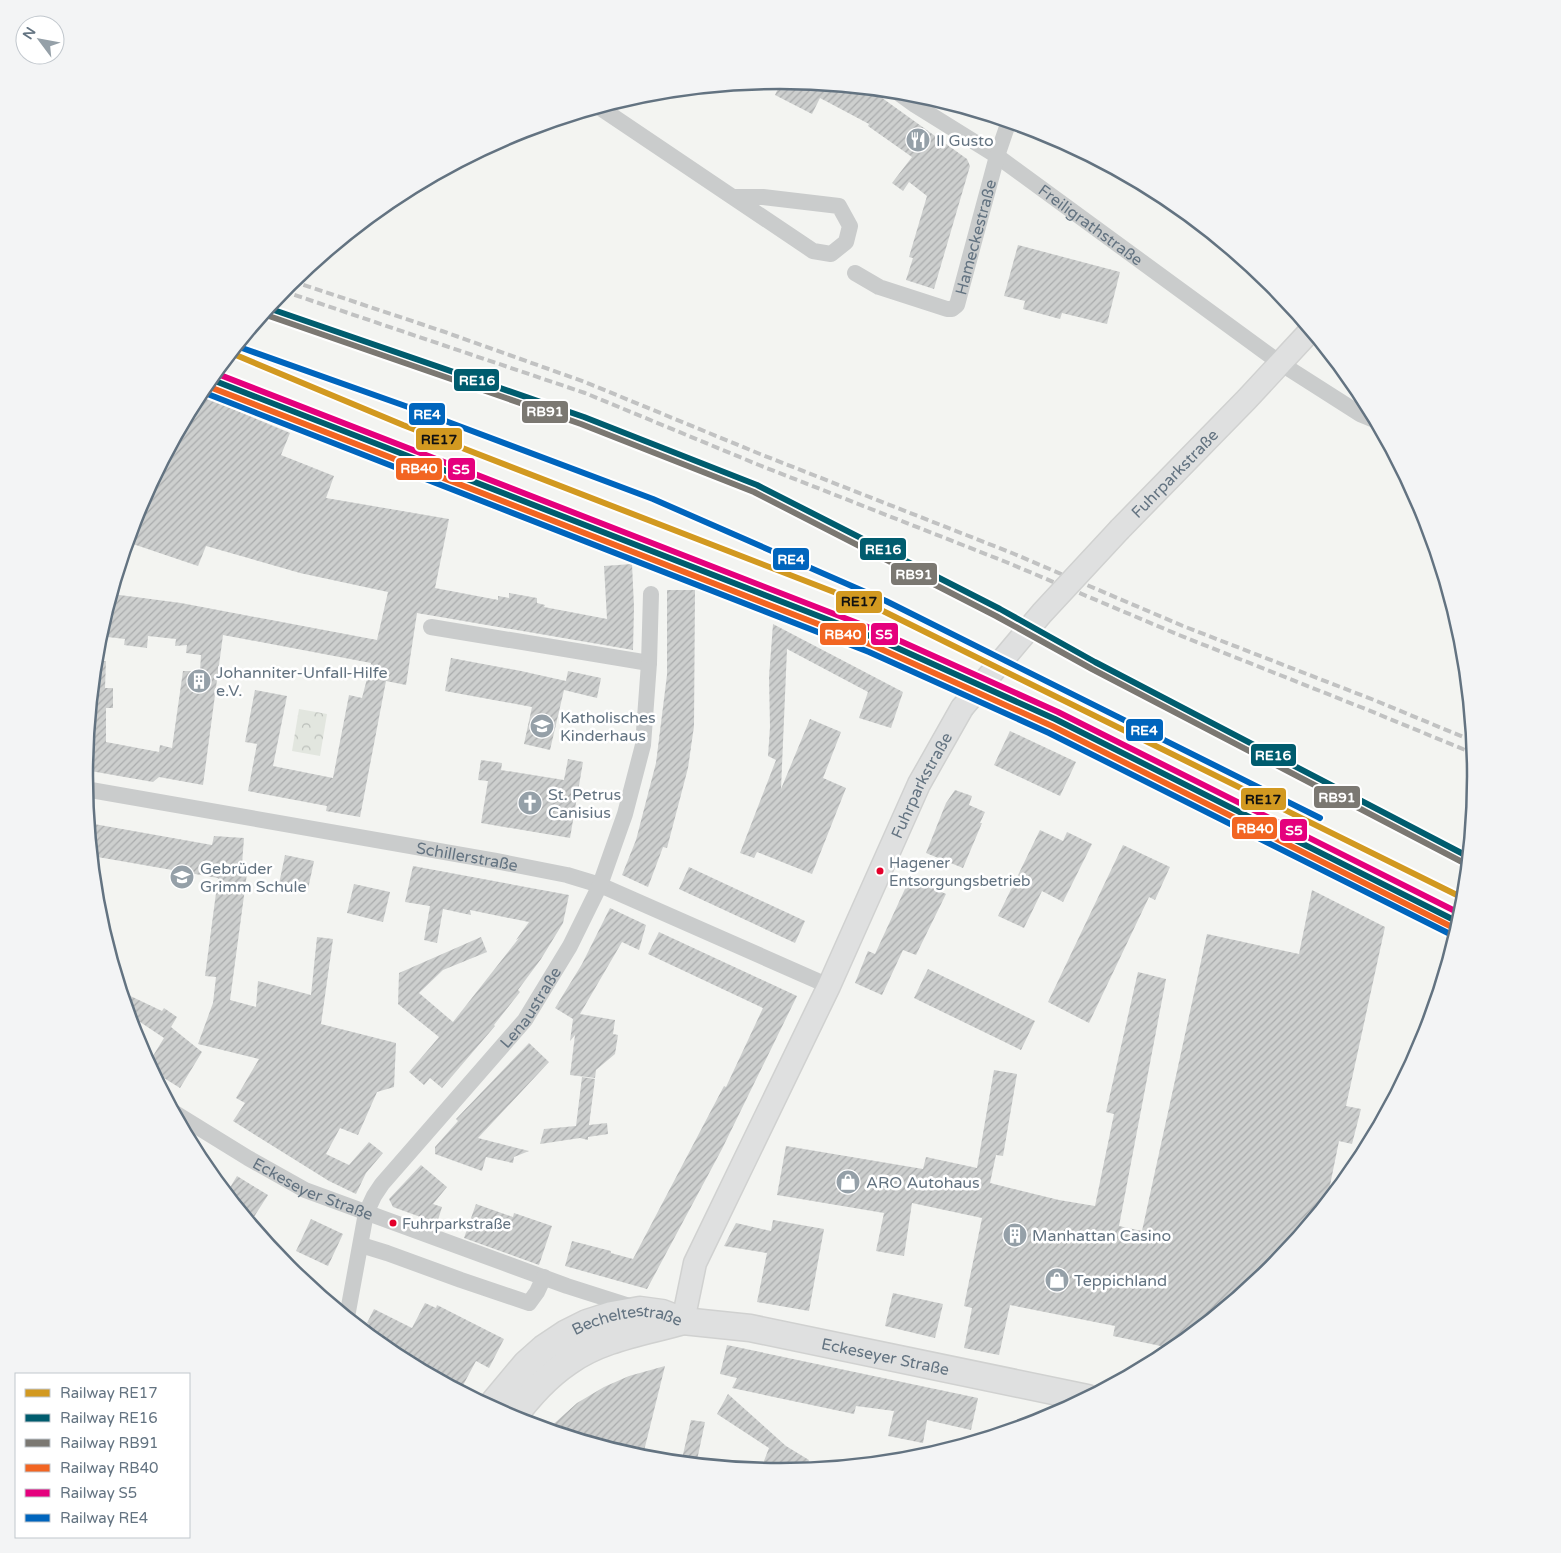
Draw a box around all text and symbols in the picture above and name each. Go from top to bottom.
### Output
north arrow [15,15,65,65]
text: N [19,24,40,43]
restaurant icon: Il Gusto [905,127,931,153]
place label: Il Gusto [936,131,994,151]
street label: Hameckestraße [951,177,1001,297]
street label: Freiligrathstraße [1034,181,1147,270]
line badge: RE16 [453,368,500,392]
text: RE16 [459,372,495,389]
line badge: RB91 [521,400,569,424]
line badge: RE4 [408,402,446,426]
text: RB91 [526,403,564,420]
text: RE4 [413,406,441,423]
street label: Fuhrparkstraße [1127,425,1223,523]
line badge: RE17 [415,427,463,451]
text: RE17 [421,431,457,448]
line badge: RB40 [395,457,443,481]
line badge: S5 [447,457,476,481]
text: RB40 [400,460,438,477]
text: S5 [452,461,470,478]
line badge: RE16 [859,537,907,561]
text: RE16 [865,541,901,558]
line badge: RE4 [772,547,810,571]
text: RE4 [777,551,805,568]
line badge: RB91 [890,562,938,586]
text: RB91 [895,566,933,583]
line badge: RE17 [835,590,883,614]
text: RE17 [841,593,877,610]
line badge: RB40 [819,622,867,646]
line badge: S5 [870,622,899,646]
text: RB40 [824,626,862,643]
text: S5 [875,626,893,643]
place label: Johanniter-Unfall-Hilfe e.V. [216,663,387,701]
building icon: Johanniter-Unfall-Hilfe e.V. [186,668,212,694]
place label: Katholisches Kinderhaus [560,708,656,746]
school or university icon: Katholisches Kinderhaus [529,713,555,739]
line badge: RE4 [1125,718,1164,742]
text: RE4 [1130,722,1158,739]
street label: Fuhrparkstraße [887,729,957,842]
line badge: RE16 [1250,743,1297,767]
text: RE16 [1255,747,1291,764]
place label: St. Petrus Canisius [548,785,621,823]
line badge: RB91 [1313,785,1361,809]
line badge: RE17 [1240,787,1287,811]
text: RB91 [1318,789,1356,806]
church icon: St. Petrus Canisius [517,790,543,816]
text: RE17 [1245,791,1281,808]
line badge: RB40 [1231,816,1278,840]
line badge: S5 [1279,818,1308,842]
text: RB40 [1236,820,1274,837]
text: S5 [1285,822,1303,839]
street label: Schillerstraße [415,838,520,876]
place label: Hagener Entsorgungsbetrieb [889,854,1031,890]
place label: Gebrüder Grimm Schule [200,859,307,897]
school or university icon: Gebrüder Grimm Schule [169,864,195,890]
marker: Hagener Entsorgungsbetrieb [875,866,885,876]
street label: Lenaustraße [496,963,566,1053]
street label: Eckeseyer Straße [249,1154,376,1225]
shop icon: ARO Autohaus [835,1169,861,1195]
place label: ARO Autohaus [866,1173,980,1193]
place label: Fuhrparkstraße [402,1215,511,1233]
marker: Fuhrparkstraße [388,1218,398,1228]
building icon: Manhattan Casino [1002,1222,1028,1248]
place label: Manhattan Casino [1032,1226,1171,1246]
shop icon: Teppichland [1044,1267,1070,1293]
place label: Teppichland [1074,1271,1167,1291]
street label: Becheltestraße [569,1301,685,1340]
street label: Eckeseyer Straße [819,1334,951,1380]
legend [15,1373,190,1538]
text: Railway RE17 [60,1384,158,1402]
text: Railway RE16 [60,1409,158,1427]
text: Railway RB91 [60,1434,159,1452]
text: Railway RB40 [60,1459,159,1477]
text: Railway S5 [60,1484,137,1502]
text: Railway RE4 [60,1509,148,1527]

